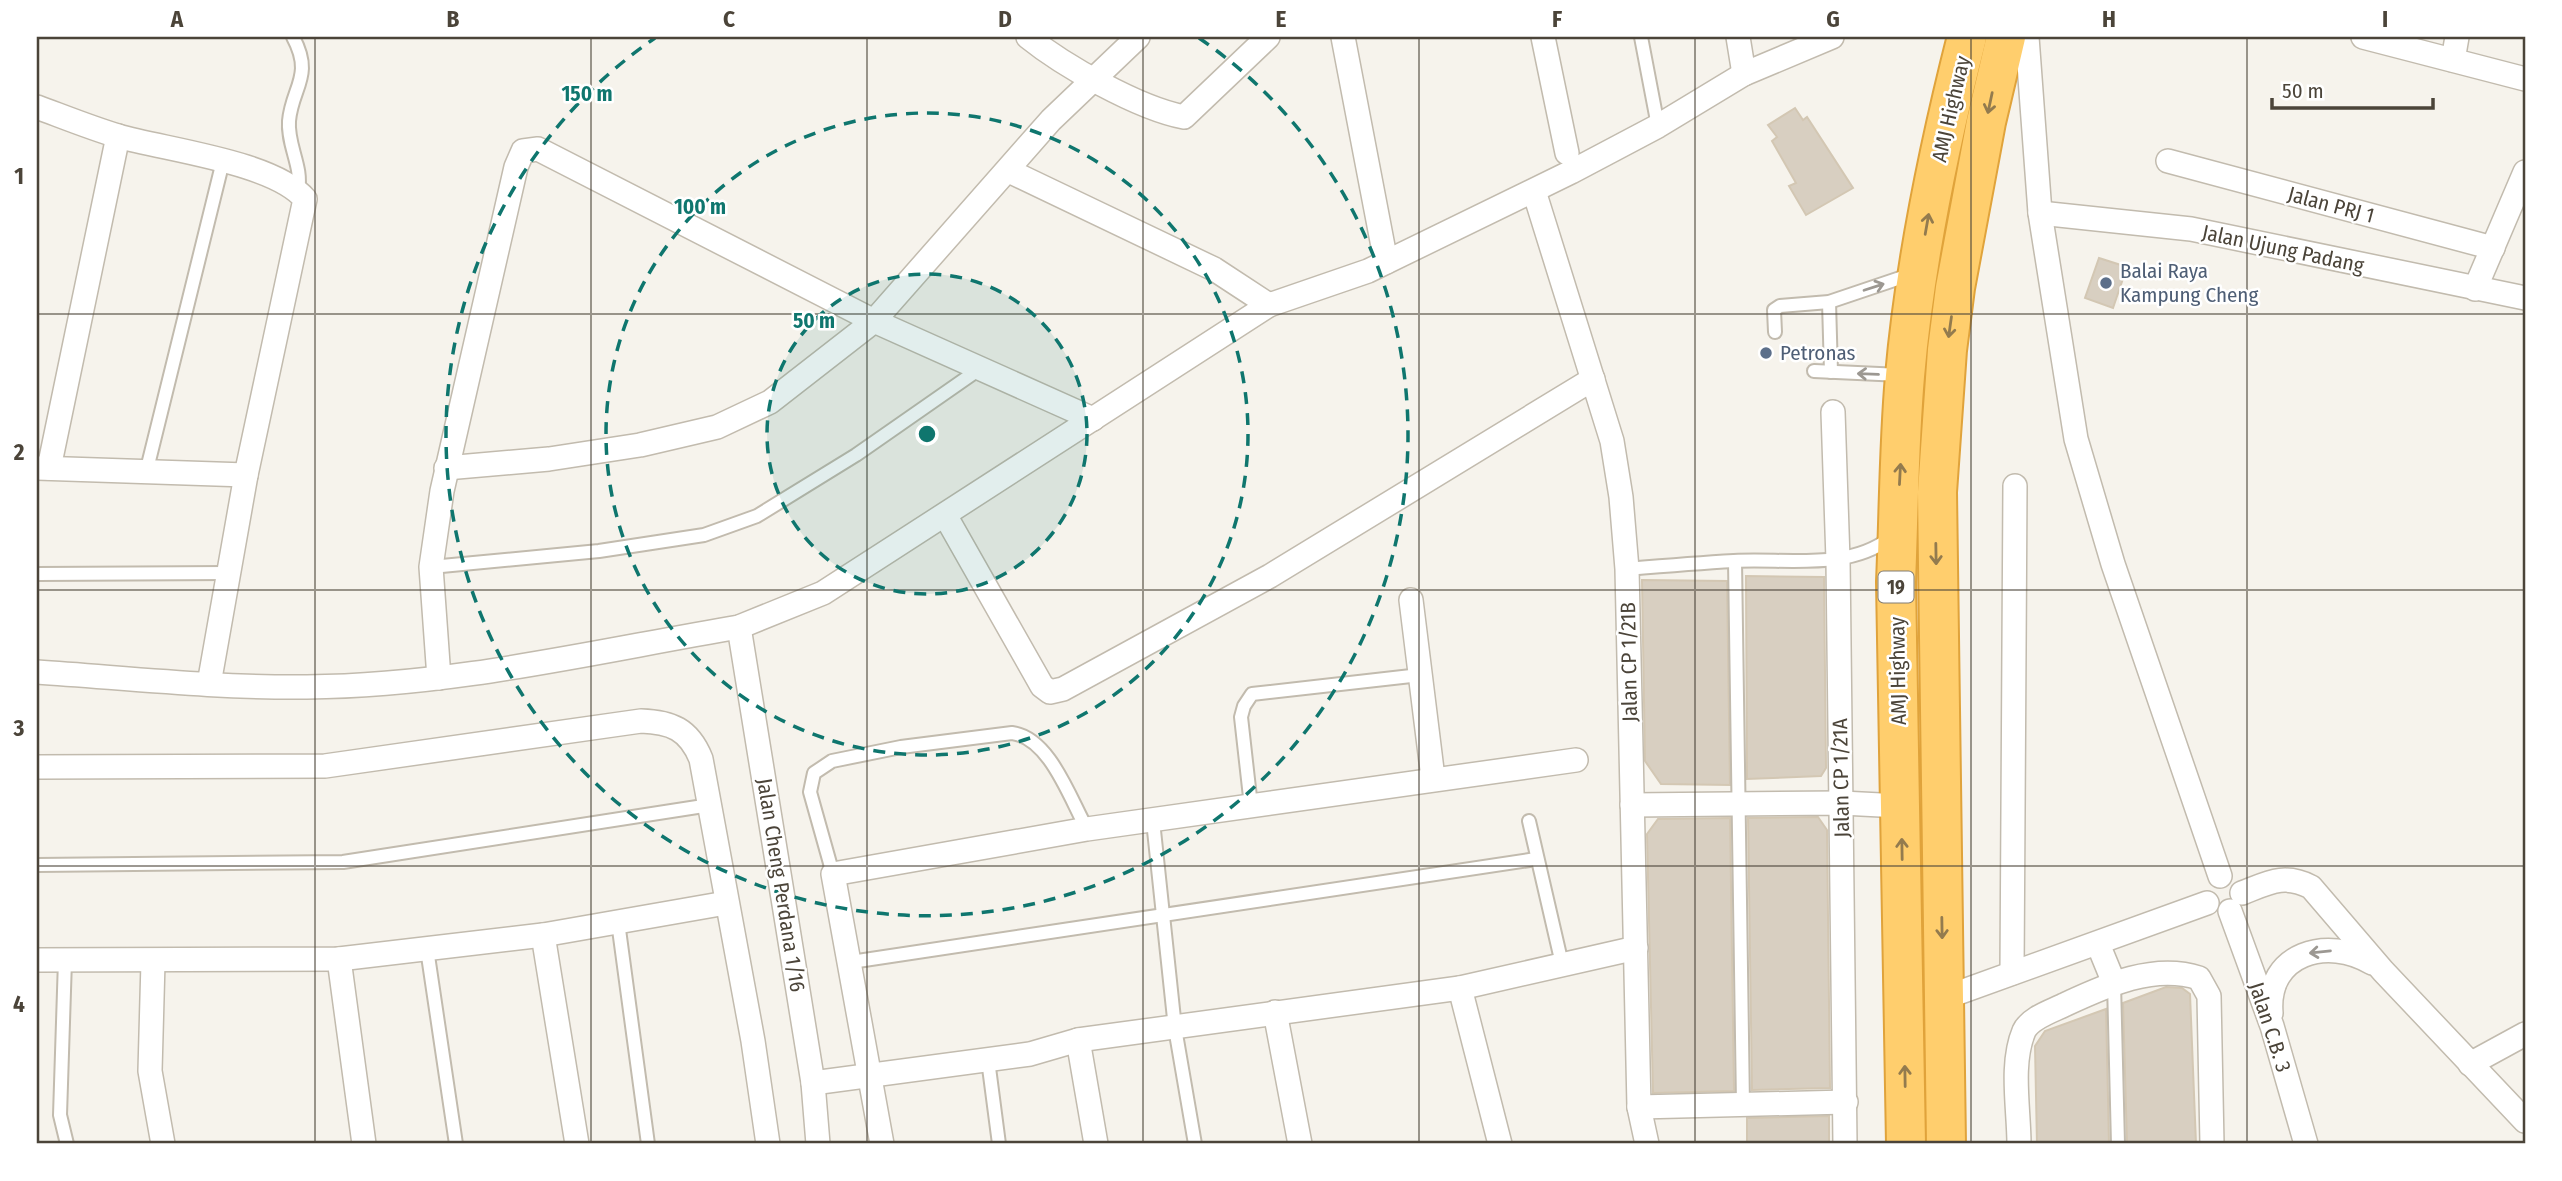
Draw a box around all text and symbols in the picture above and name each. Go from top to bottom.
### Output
text: A [170,5,184,33]
text: B [447,5,460,33]
text: C [723,5,735,33]
text: D [998,5,1012,33]
text: E [1276,5,1287,33]
text: F [1552,5,1562,33]
text: G [1826,5,1840,33]
text: H [2102,5,2116,33]
text: I [2382,5,2388,33]
street label: AMJ Highway [1926,53,1976,165]
scale bar [2272,66,2432,110]
text: 50 m [2282,78,2324,104]
text: 150 m [561,81,613,107]
one-way arrow [1982,91,1996,114]
text: 1 [14,162,24,190]
street label: Jalan PRJ 1 [2285,181,2377,229]
text: 100 m [674,194,726,220]
one-way arrow [1921,213,1934,236]
street label: Jalan Ujung Padang [2200,219,2366,279]
place label: Balai Raya Kampung Cheng [2120,258,2258,308]
marker: Balai Raya Kampung Cheng [2098,275,2114,291]
one-way arrow [1862,280,1884,292]
text: 50 m [793,308,835,334]
one-way arrow [1943,315,1956,338]
place label: Petronas [1780,340,1856,366]
marker: Petronas [1758,345,1774,361]
one-way arrow [1857,367,1880,380]
centre of rings [915,422,939,446]
text: 2 [13,438,25,466]
one-way arrow [1894,463,1907,486]
one-way arrow [1929,542,1943,565]
road number: 19 [1878,572,1913,602]
street label: Jalan CP 1/21B [1615,602,1643,722]
street label: AMJ Highway [1884,616,1912,725]
text: 3 [13,714,25,742]
street label: Jalan CP 1/21A [1827,718,1855,838]
street label: Jalan Cheng Perdana 1/16 [751,776,811,994]
one-way arrow [1895,837,1908,860]
one-way arrow [1936,917,1949,940]
one-way arrow [2309,946,2332,959]
street label: Jalan C.B. 3 [2243,979,2297,1075]
text: 4 [13,990,25,1018]
one-way arrow [1898,1065,1912,1088]

